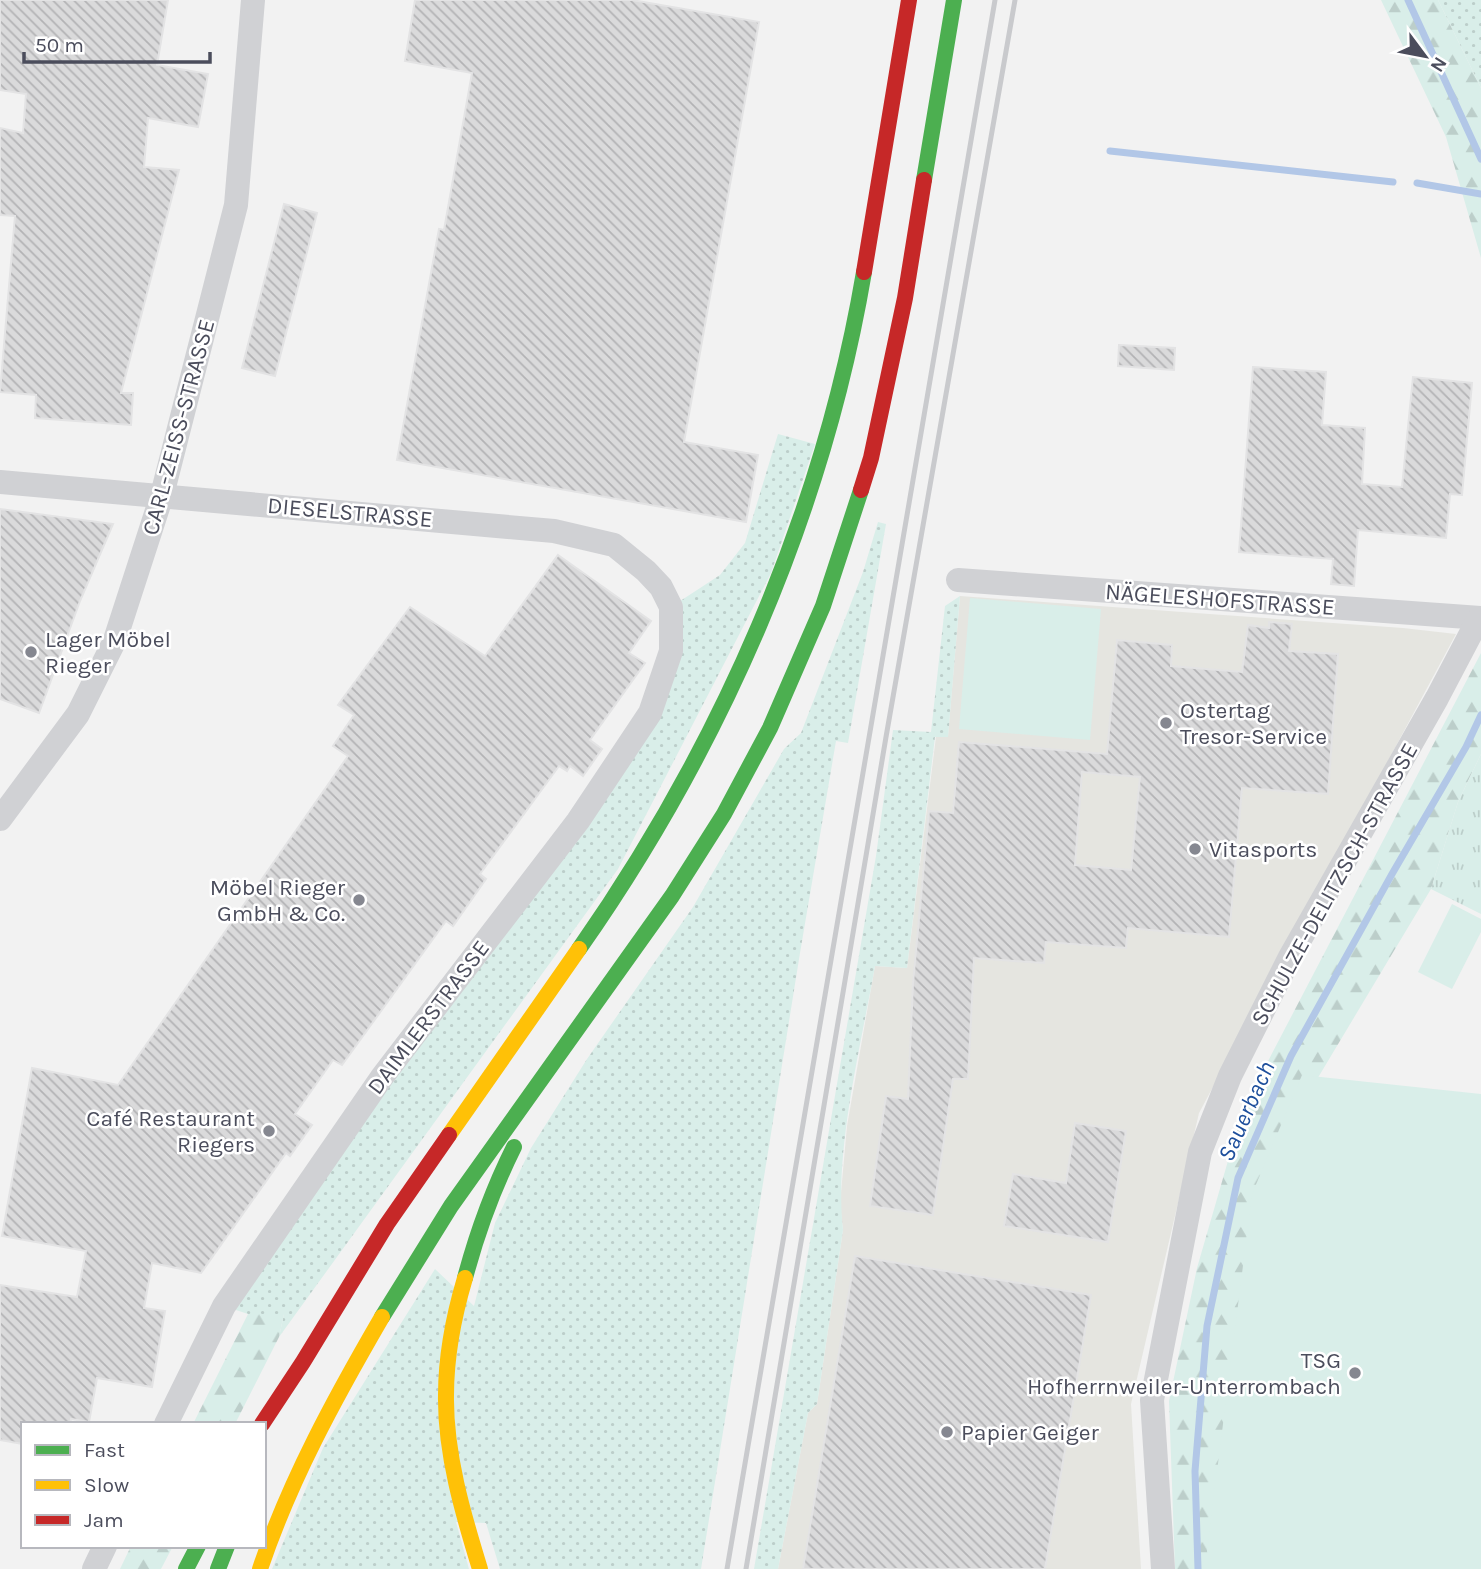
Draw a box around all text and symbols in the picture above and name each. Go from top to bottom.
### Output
scale bar [24,21,210,65]
north arrow [1390,21,1460,91]
text: 50 m [35,33,84,57]
text: N [1426,53,1452,76]
street label: CARL-ZEISS-STRASSE [137,316,220,538]
street label: DIESELSTRASSE [266,492,434,533]
street label: NÄGELESHOFSTRASSE [1104,578,1336,621]
place label: Lager Möbel Rieger [45,626,171,679]
marker: Lager Möbel Rieger [23,644,39,660]
place label: Ostertag Tresor-Service [1180,697,1327,750]
marker: Ostertag Tresor-Service [1158,715,1174,731]
street label: SCHULZE-DELITZSCH-STRASSE [1245,738,1424,1030]
place label: Vitasports [1209,836,1317,863]
marker: Vitasports [1187,841,1203,857]
place label: Möbel Rieger GmbH & Co. [210,874,346,927]
marker: Möbel Rieger GmbH & Co. [351,892,367,908]
street label: DAIMLERSTRASSE [362,935,495,1100]
water label: Sauerbach [1212,1057,1280,1165]
place label: Café Restaurant Riegers [86,1105,255,1158]
marker: Café Restaurant Riegers [261,1123,277,1139]
place label: TSG Hofherrnweiler-Unterrombach [1027,1347,1341,1400]
marker: TSG Hofherrnweiler-Unterrombach [1347,1365,1363,1381]
place label: Papier Geiger [961,1419,1100,1446]
legend [21,1422,266,1548]
marker: Papier Geiger [939,1424,955,1440]
text: Fast [84,1438,125,1462]
text: Slow [84,1473,129,1497]
text: Jam [84,1508,124,1532]

